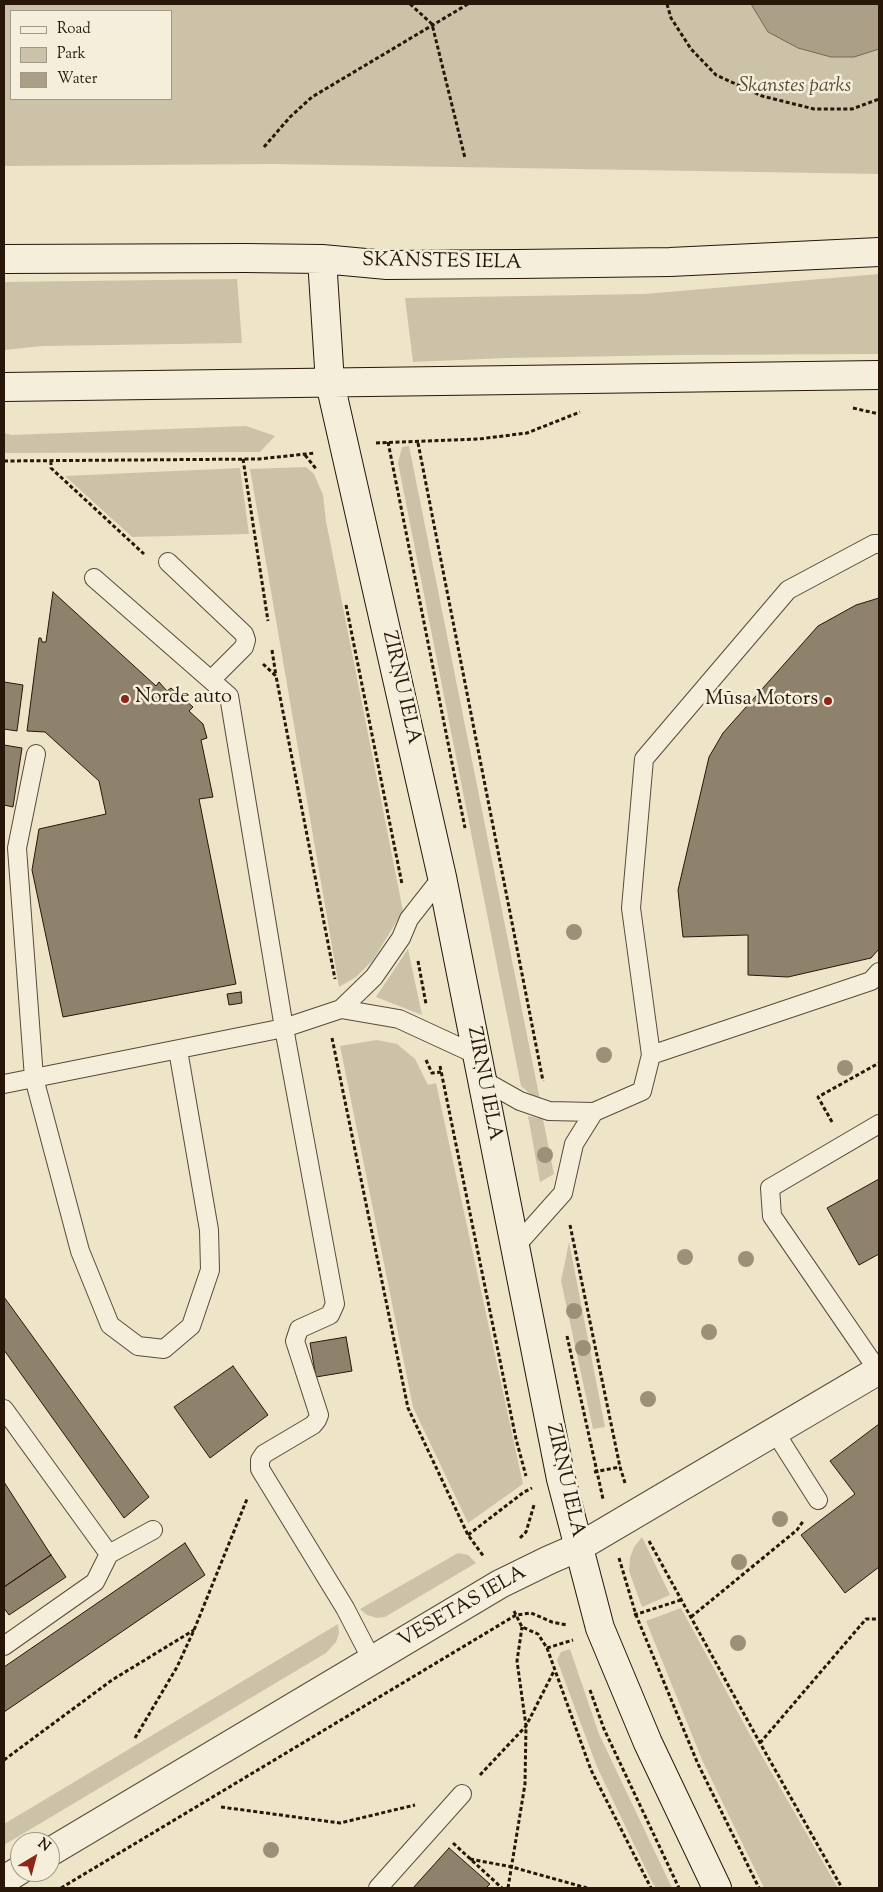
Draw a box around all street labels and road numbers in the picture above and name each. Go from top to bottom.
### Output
street label: SKANSTES IELA [362,250,522,276]
street label: ZIRŅU IELA [375,629,425,747]
street label: ZIRŅU IELA [460,1025,506,1143]
street label: ZIRŅU IELA [539,1422,589,1540]
street label: VESETAS IELA [395,1562,531,1654]

